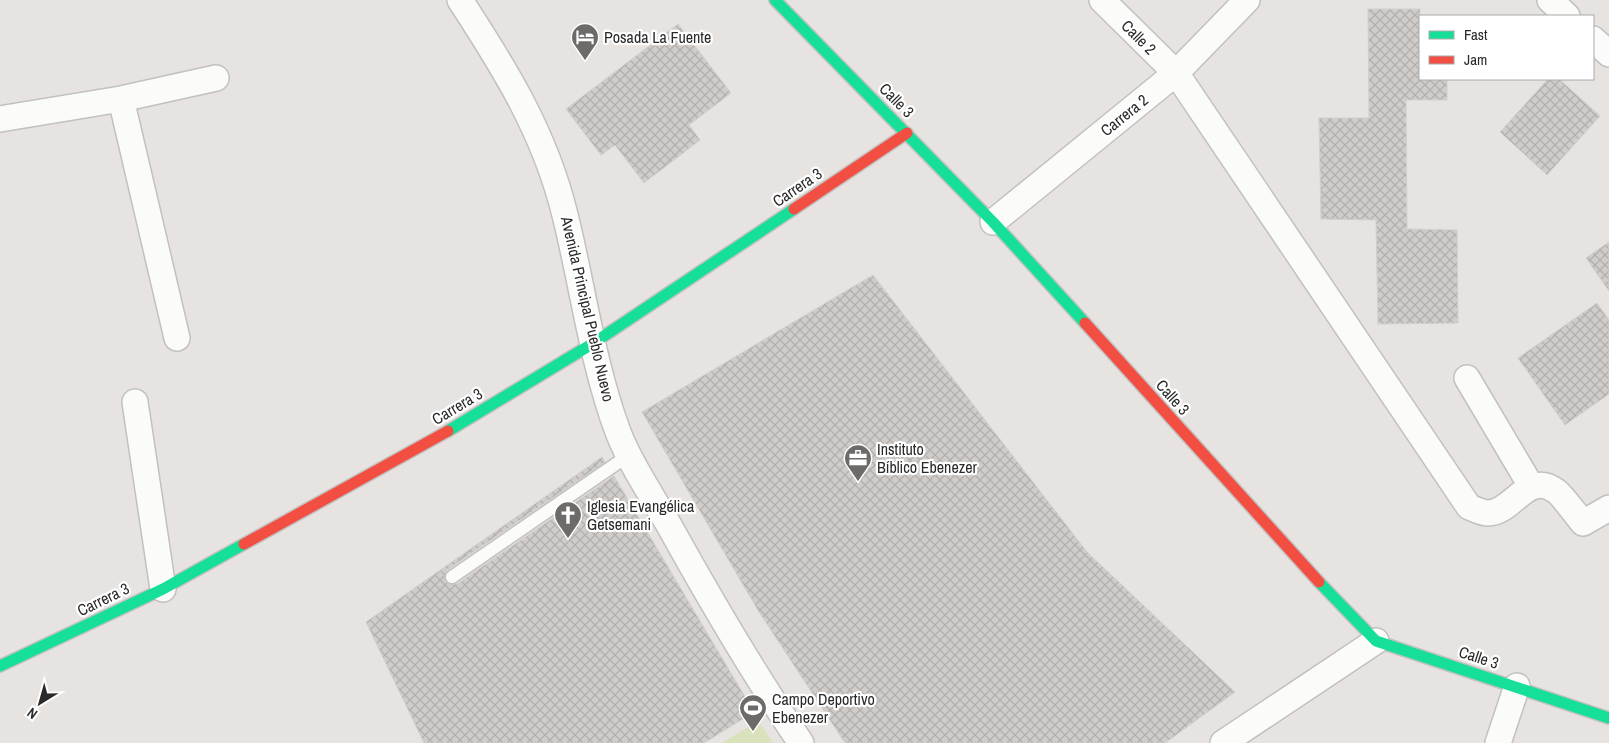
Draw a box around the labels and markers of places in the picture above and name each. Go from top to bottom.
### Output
hotel icon: Posada La Fuente [570,22,600,61]
place label: Posada La Fuente [604,26,711,48]
place label: Instituto Bíblico Ebenezer [877,438,978,478]
office icon: Instituto Bíblico Ebenezer [843,443,873,482]
place label: Iglesia Evangélica Getsemani [587,495,695,535]
church icon: Iglesia Evangélica Getsemani [553,500,583,539]
place label: Campo Deportivo Ebenezer [772,688,875,728]
sports icon: Campo Deportivo Ebenezer [738,693,768,732]

